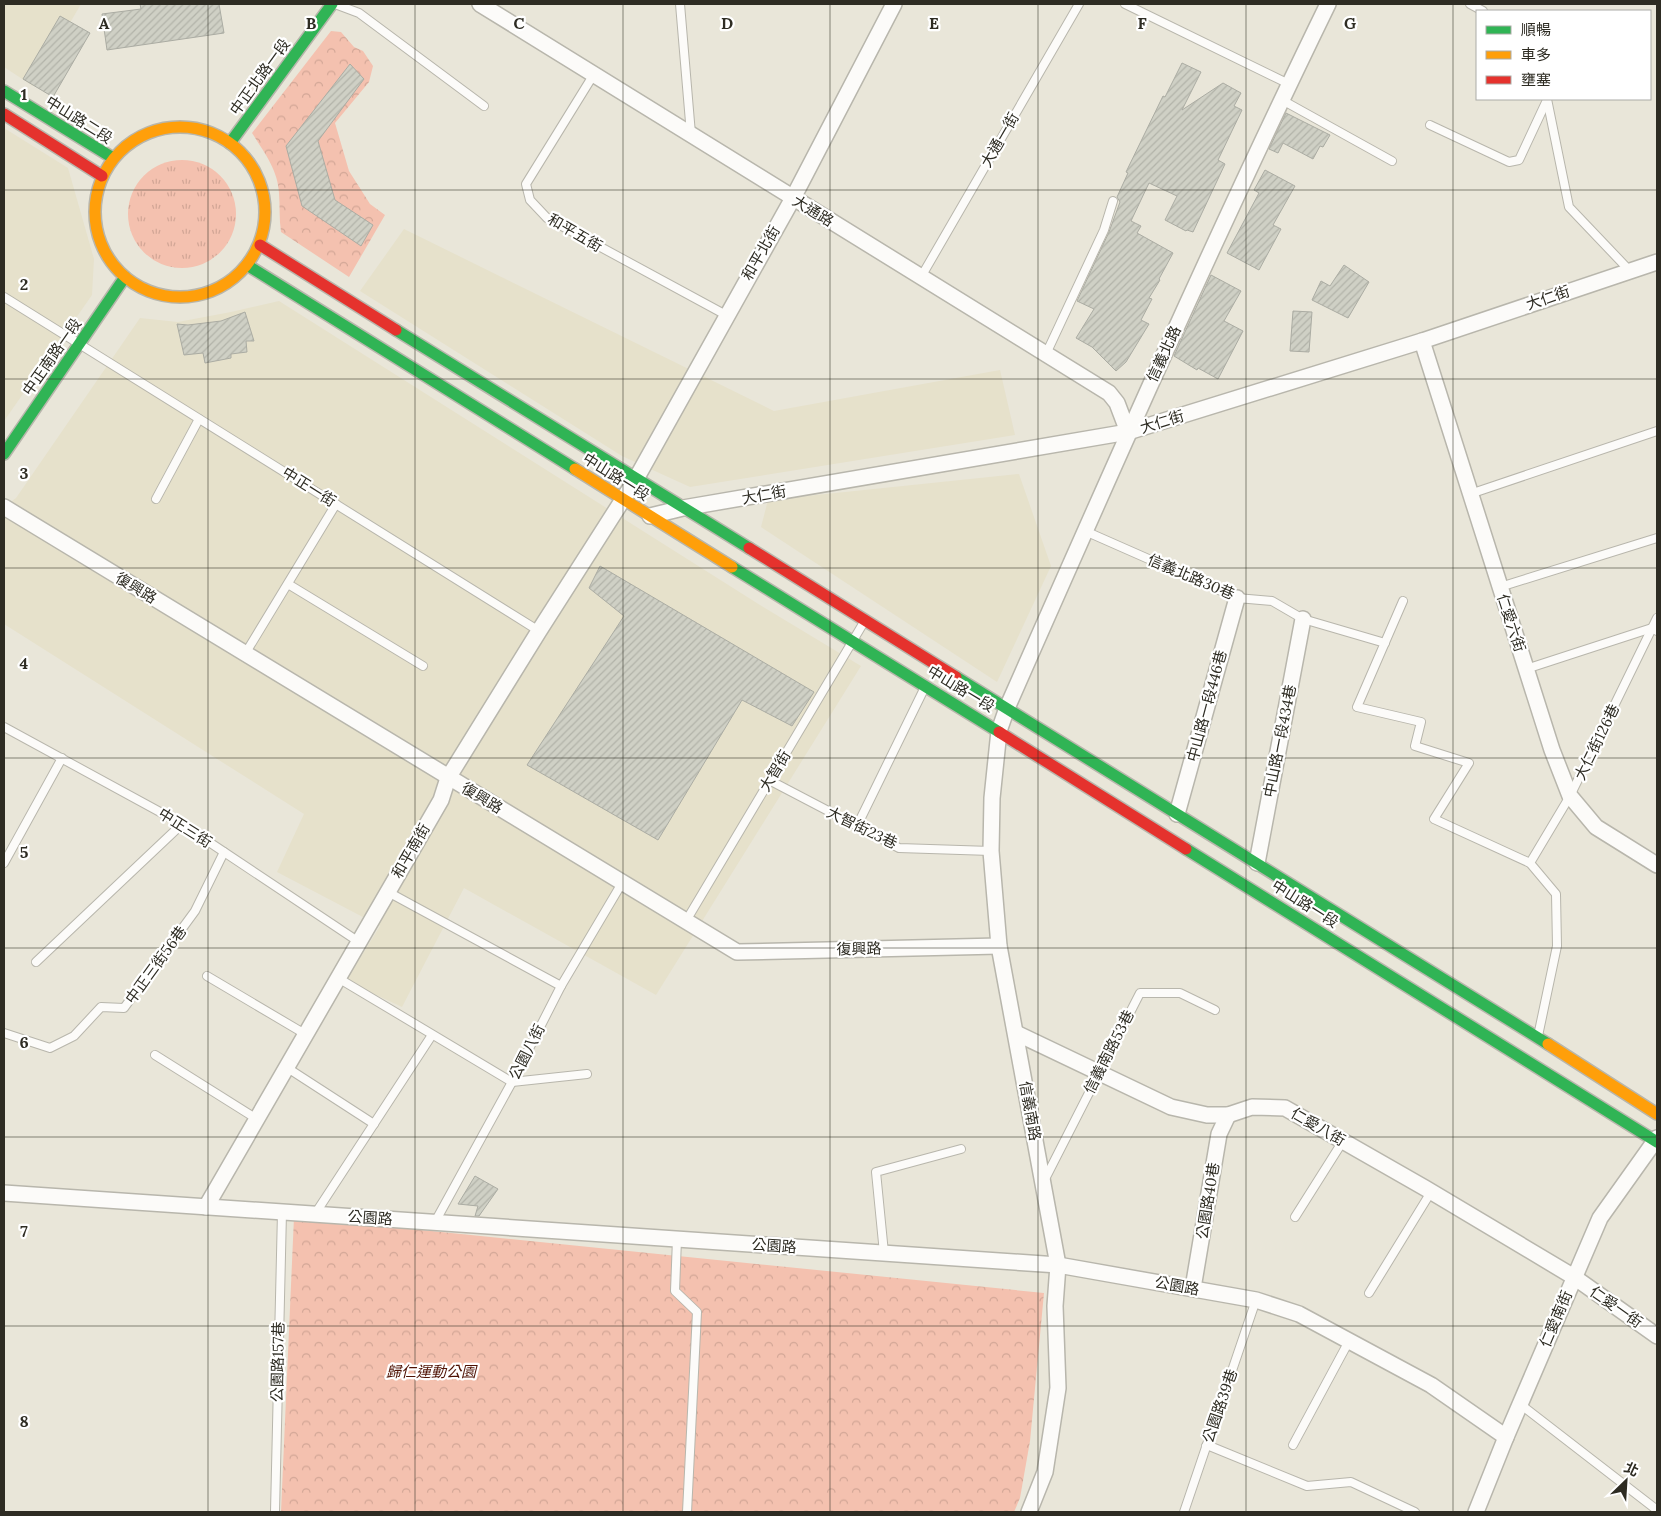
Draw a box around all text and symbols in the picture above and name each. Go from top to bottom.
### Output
legend [1476,10,1651,100]
text: A [99,13,110,33]
text: B [306,13,317,33]
text: C [513,13,525,33]
text: D [721,13,733,33]
text: E [929,13,939,33]
text: F [1137,13,1147,33]
text: G [1344,13,1356,33]
text: 順暢 [1521,20,1551,39]
street label: 中正北路一段 [225,35,294,119]
text: 車多 [1521,45,1551,64]
text: 壅塞 [1521,70,1551,89]
text: 1 [21,84,27,104]
street label: 中山路二段 [42,92,116,148]
street label: 大通一街 [976,109,1023,170]
street label: 大通路 [789,191,837,230]
street label: 和平五街 [545,209,606,256]
street label: 和平北街 [737,222,784,283]
text: 2 [20,274,28,294]
street label: 大仁街 [1523,281,1572,314]
street label: 中正南路一段 [18,314,85,399]
street label: 信義北路 [1142,323,1185,385]
street label: 大仁街 [1138,406,1186,437]
street label: 中山路一段 [579,449,653,505]
text: 3 [20,463,29,483]
street label: 中正一街 [279,463,340,511]
street label: 大仁街 [740,481,788,508]
street label: 信義北路30巷 [1145,550,1238,603]
street label: 復興路 [112,568,160,607]
street label: 仁愛六街 [1493,591,1530,654]
street label: 中山路一段446巷 [1182,648,1231,764]
text: 4 [20,653,29,673]
street label: 中山路一段 [924,661,998,716]
street label: 中山路一段434巷 [1259,683,1300,799]
street label: 大仁街126巷 [1570,701,1623,783]
street label: 大智街 [755,747,794,795]
street label: 復興路 [458,778,506,817]
street label: 大智街23巷 [824,802,901,853]
street label: 中正三街 [155,804,216,852]
street label: 和平南街 [387,820,434,881]
text: 5 [20,842,29,862]
street label: 中山路一段 [1268,876,1342,932]
street label: 中正三街56巷 [121,922,190,1007]
street label: 復興路 [836,939,882,958]
street label: 信義南路53巷 [1079,1007,1138,1097]
street label: 公園八街 [504,1021,549,1083]
text: 6 [19,1032,29,1052]
street label: 信義南路 [1016,1080,1045,1142]
street label: 仁愛八街 [1288,1103,1349,1150]
street label: 公園路40巷 [1192,1161,1223,1241]
street label: 公園路 [347,1206,393,1229]
text: 7 [20,1221,28,1241]
street label: 公園路 [751,1234,797,1257]
street label: 公園路 [1153,1272,1201,1299]
street label: 仁愛一街 [1586,1282,1646,1332]
street label: 仁愛南街 [1535,1287,1576,1350]
street label: 公園路157巷 [267,1322,288,1402]
park label: 歸仁運動公園 [386,1362,478,1381]
street label: 公園路39巷 [1198,1366,1241,1445]
text: 8 [19,1411,29,1431]
north arrow [1601,1456,1651,1506]
text: 北 [1621,1458,1642,1480]

